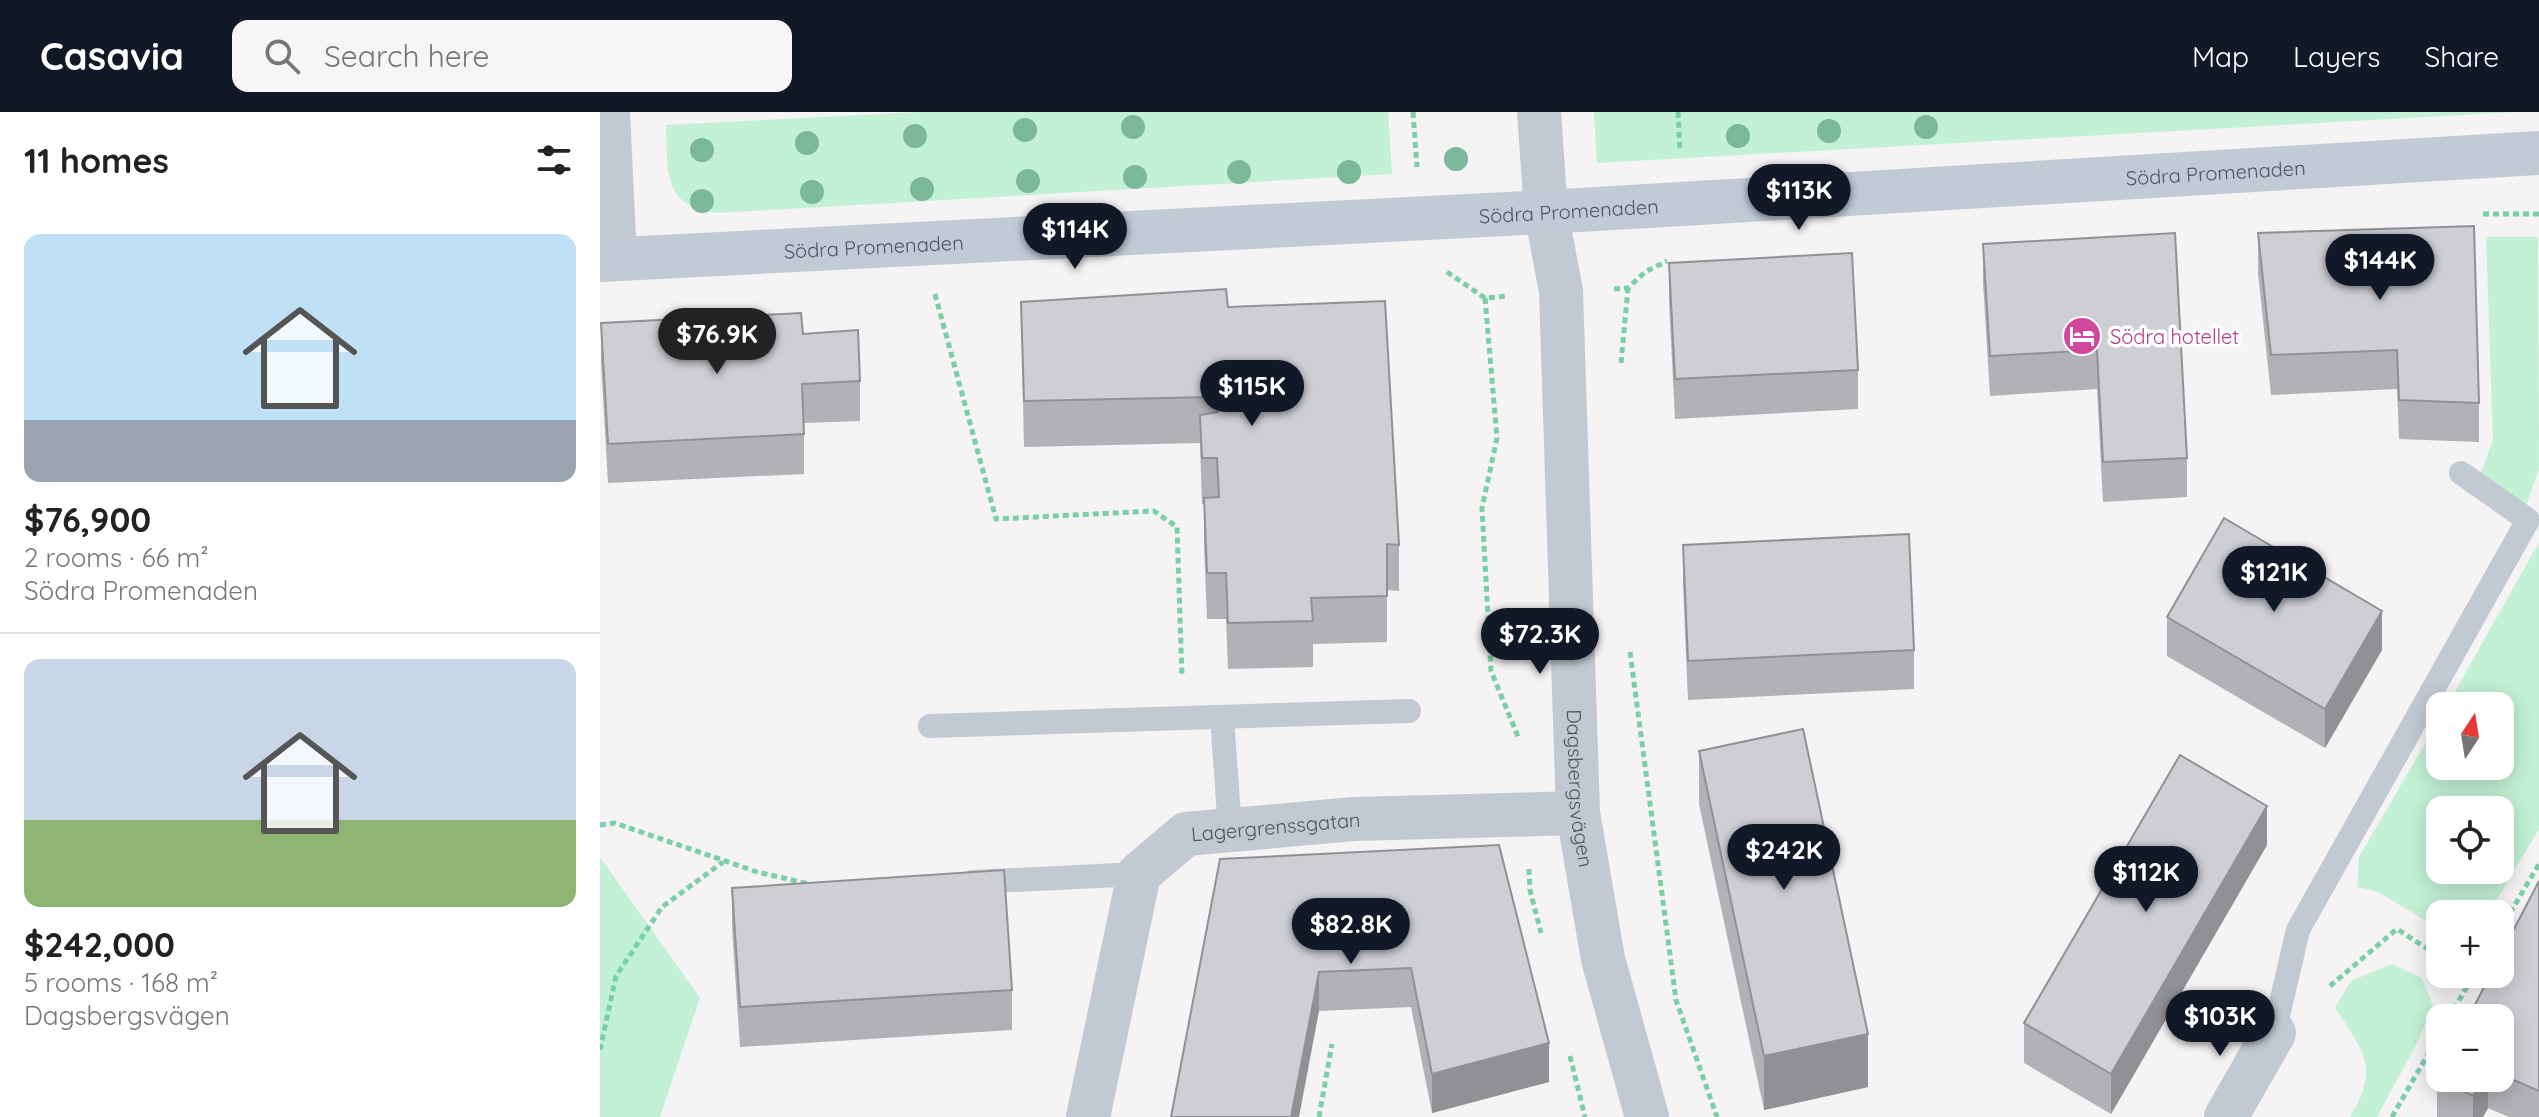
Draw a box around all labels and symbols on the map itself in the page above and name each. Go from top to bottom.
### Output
street label: Södra Promenaden [2125,154,2306,190]
pin: $113K [1743,164,1855,232]
street label: Södra Promenaden [1478,193,1659,228]
pin: $114K [1019,203,1131,271]
street label: Södra Promenaden [783,229,964,263]
pin: $144K [2324,234,2436,302]
pin: $76.9K [652,308,782,376]
hotel icon: Södra hotellet [2061,315,2103,357]
place label: Södra hotellet [2110,324,2239,349]
pin: $115K [1196,360,1308,428]
pin: $121K [2218,546,2330,614]
pin: $72.3K [1475,608,1605,676]
north arrow [2426,692,2514,780]
street label: Dagsbergsvägen [1562,709,1600,869]
street label: Lagergrenssgatan [1190,806,1361,846]
pin: $242K [1728,824,1840,892]
pin: $112K [2090,846,2202,914]
pin: $82.8K [1286,898,1416,966]
pin: $103K [2164,990,2276,1058]

